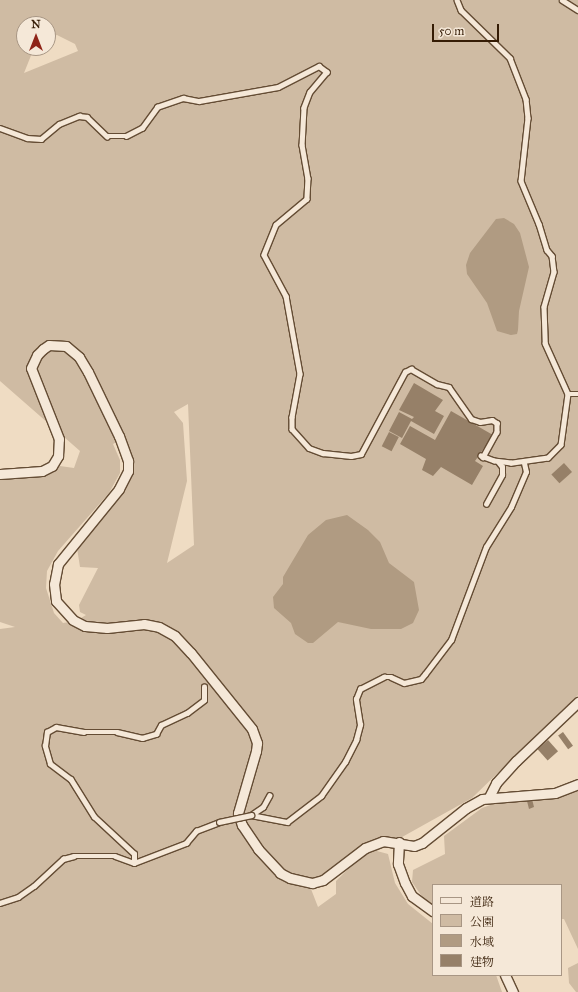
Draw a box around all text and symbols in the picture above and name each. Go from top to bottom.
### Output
north arrow [16,16,56,56]
scale bar [434,16,501,42]
text: N [31,18,41,31]
text: 50 m [439,24,464,38]
legend [432,884,562,976]
text: 道路 [470,895,494,909]
text: 公園 [470,915,494,929]
text: 水域 [470,935,494,949]
text: 建物 [470,955,494,969]

